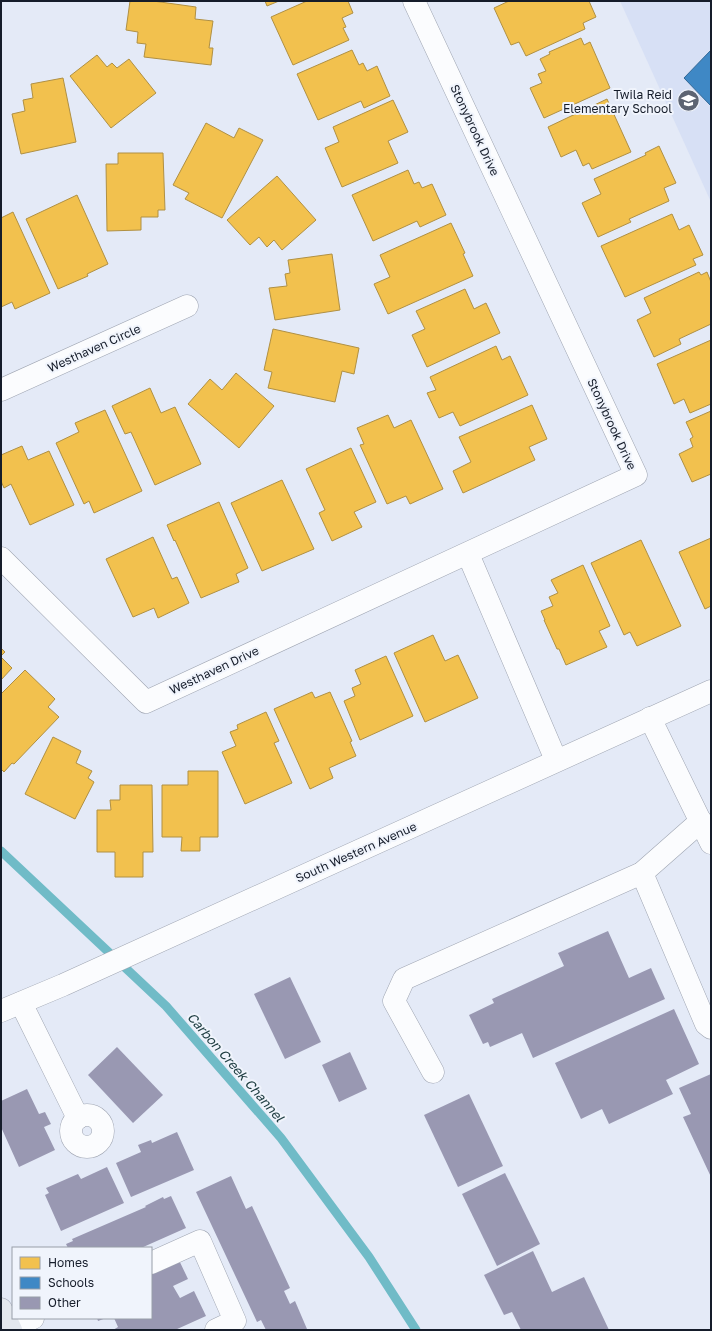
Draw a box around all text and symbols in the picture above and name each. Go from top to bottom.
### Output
street label: Stonybrook Drive [447,82,503,178]
place label: Twila Reid Elementary School [563,87,672,116]
school or university icon: Twila Reid Elementary School [675,88,701,114]
street label: Westhaven Circle [45,321,143,375]
street label: Stonybrook Drive [584,376,640,472]
street label: Westhaven Drive [167,643,261,697]
street label: South Western Avenue [293,819,419,885]
water label: Carbon Creek Channel [184,1009,288,1126]
legend [12,1247,152,1319]
text: Homes [48,1255,88,1270]
text: Schools [48,1275,94,1290]
text: Other [48,1295,81,1310]

